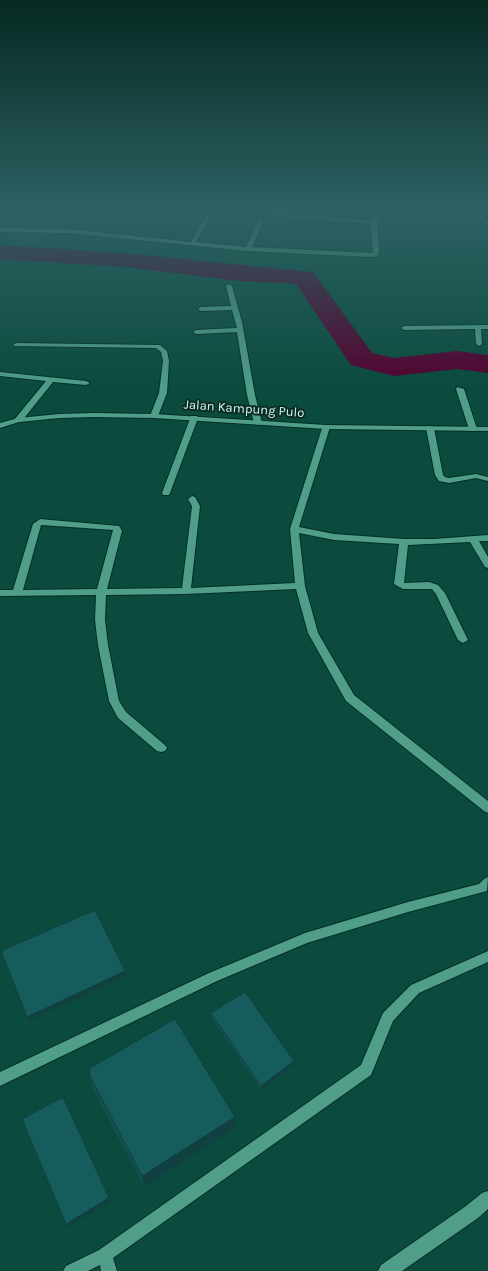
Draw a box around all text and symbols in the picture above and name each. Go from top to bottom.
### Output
street label: Jalan Kampung Pulo [183,397,305,421]

